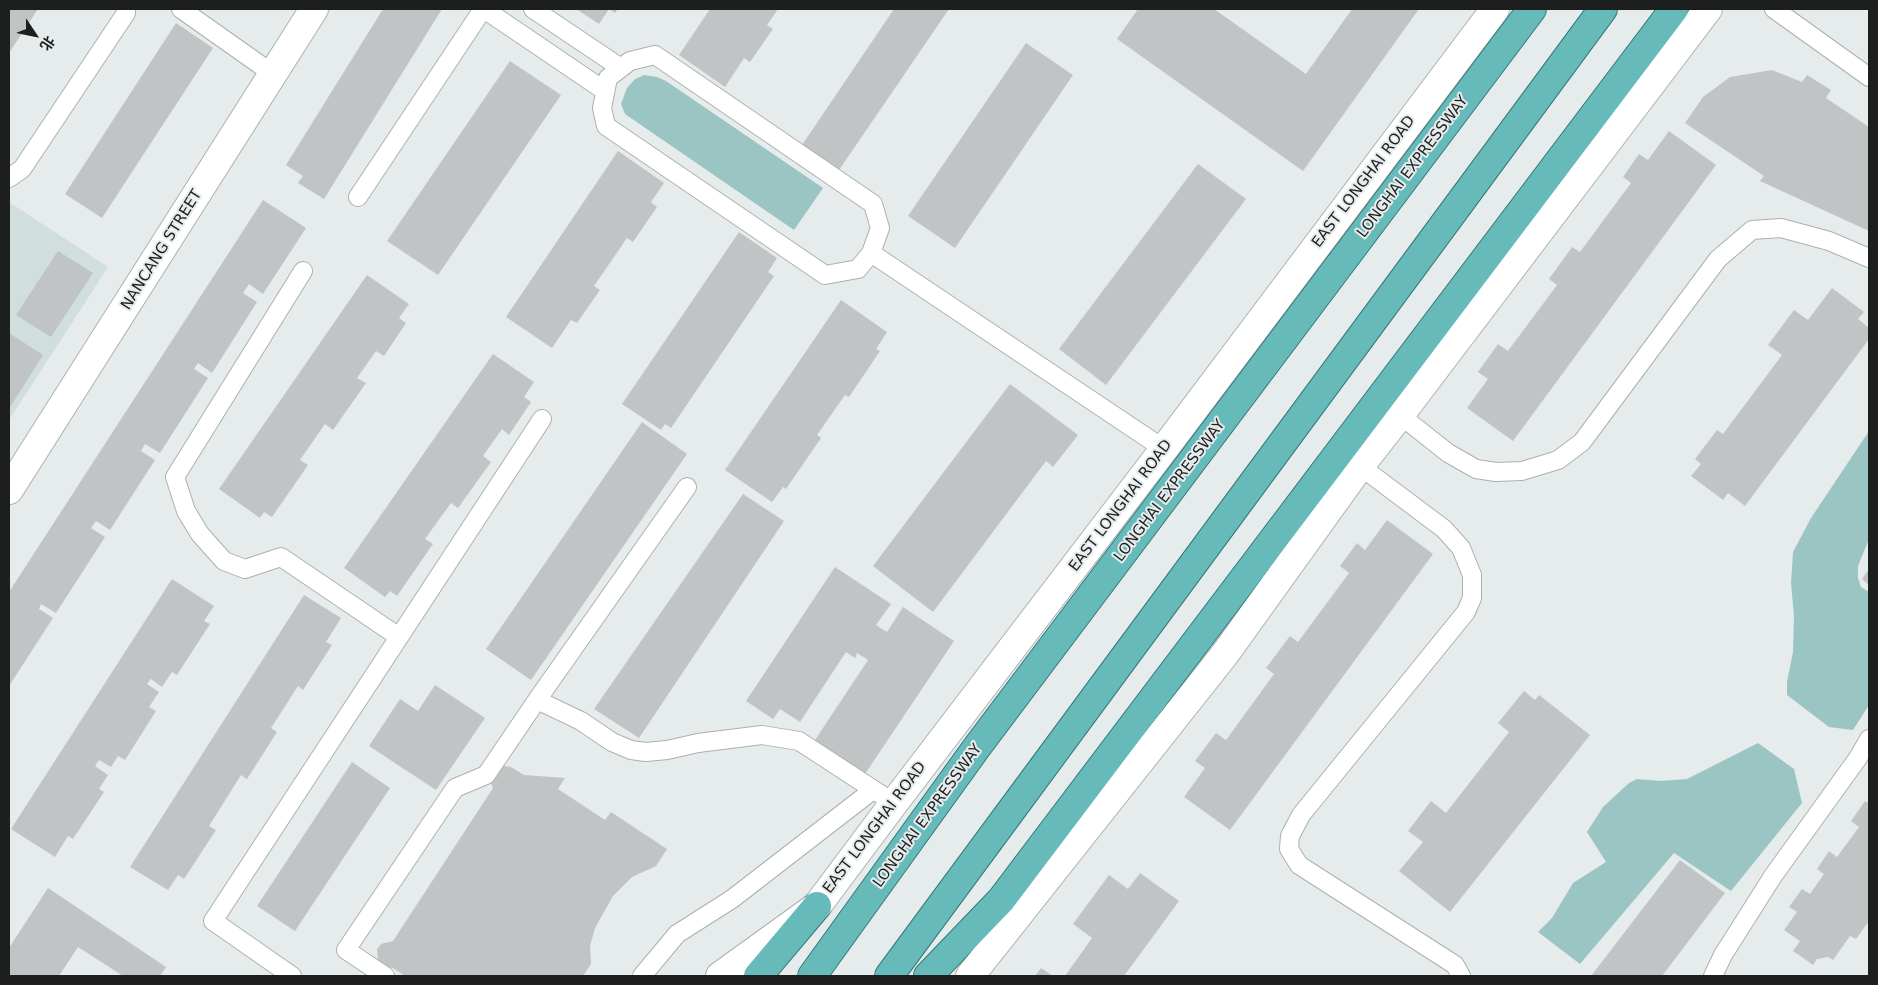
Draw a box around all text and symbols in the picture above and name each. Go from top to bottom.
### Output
north arrow [10,10,60,60]
text: 北 [37,33,58,54]
street label: LONGHAI EXPRESSWAY [1354,92,1472,242]
street label: EAST LONGHAI ROAD [1309,113,1419,251]
street label: NANCANG STREET [118,187,206,313]
street label: LONGHAI EXPRESSWAY [1111,416,1229,566]
street label: EAST LONGHAI ROAD [1066,437,1176,575]
street label: LONGHAI EXPRESSWAY [870,741,986,891]
street label: EAST LONGHAI ROAD [820,759,930,897]

